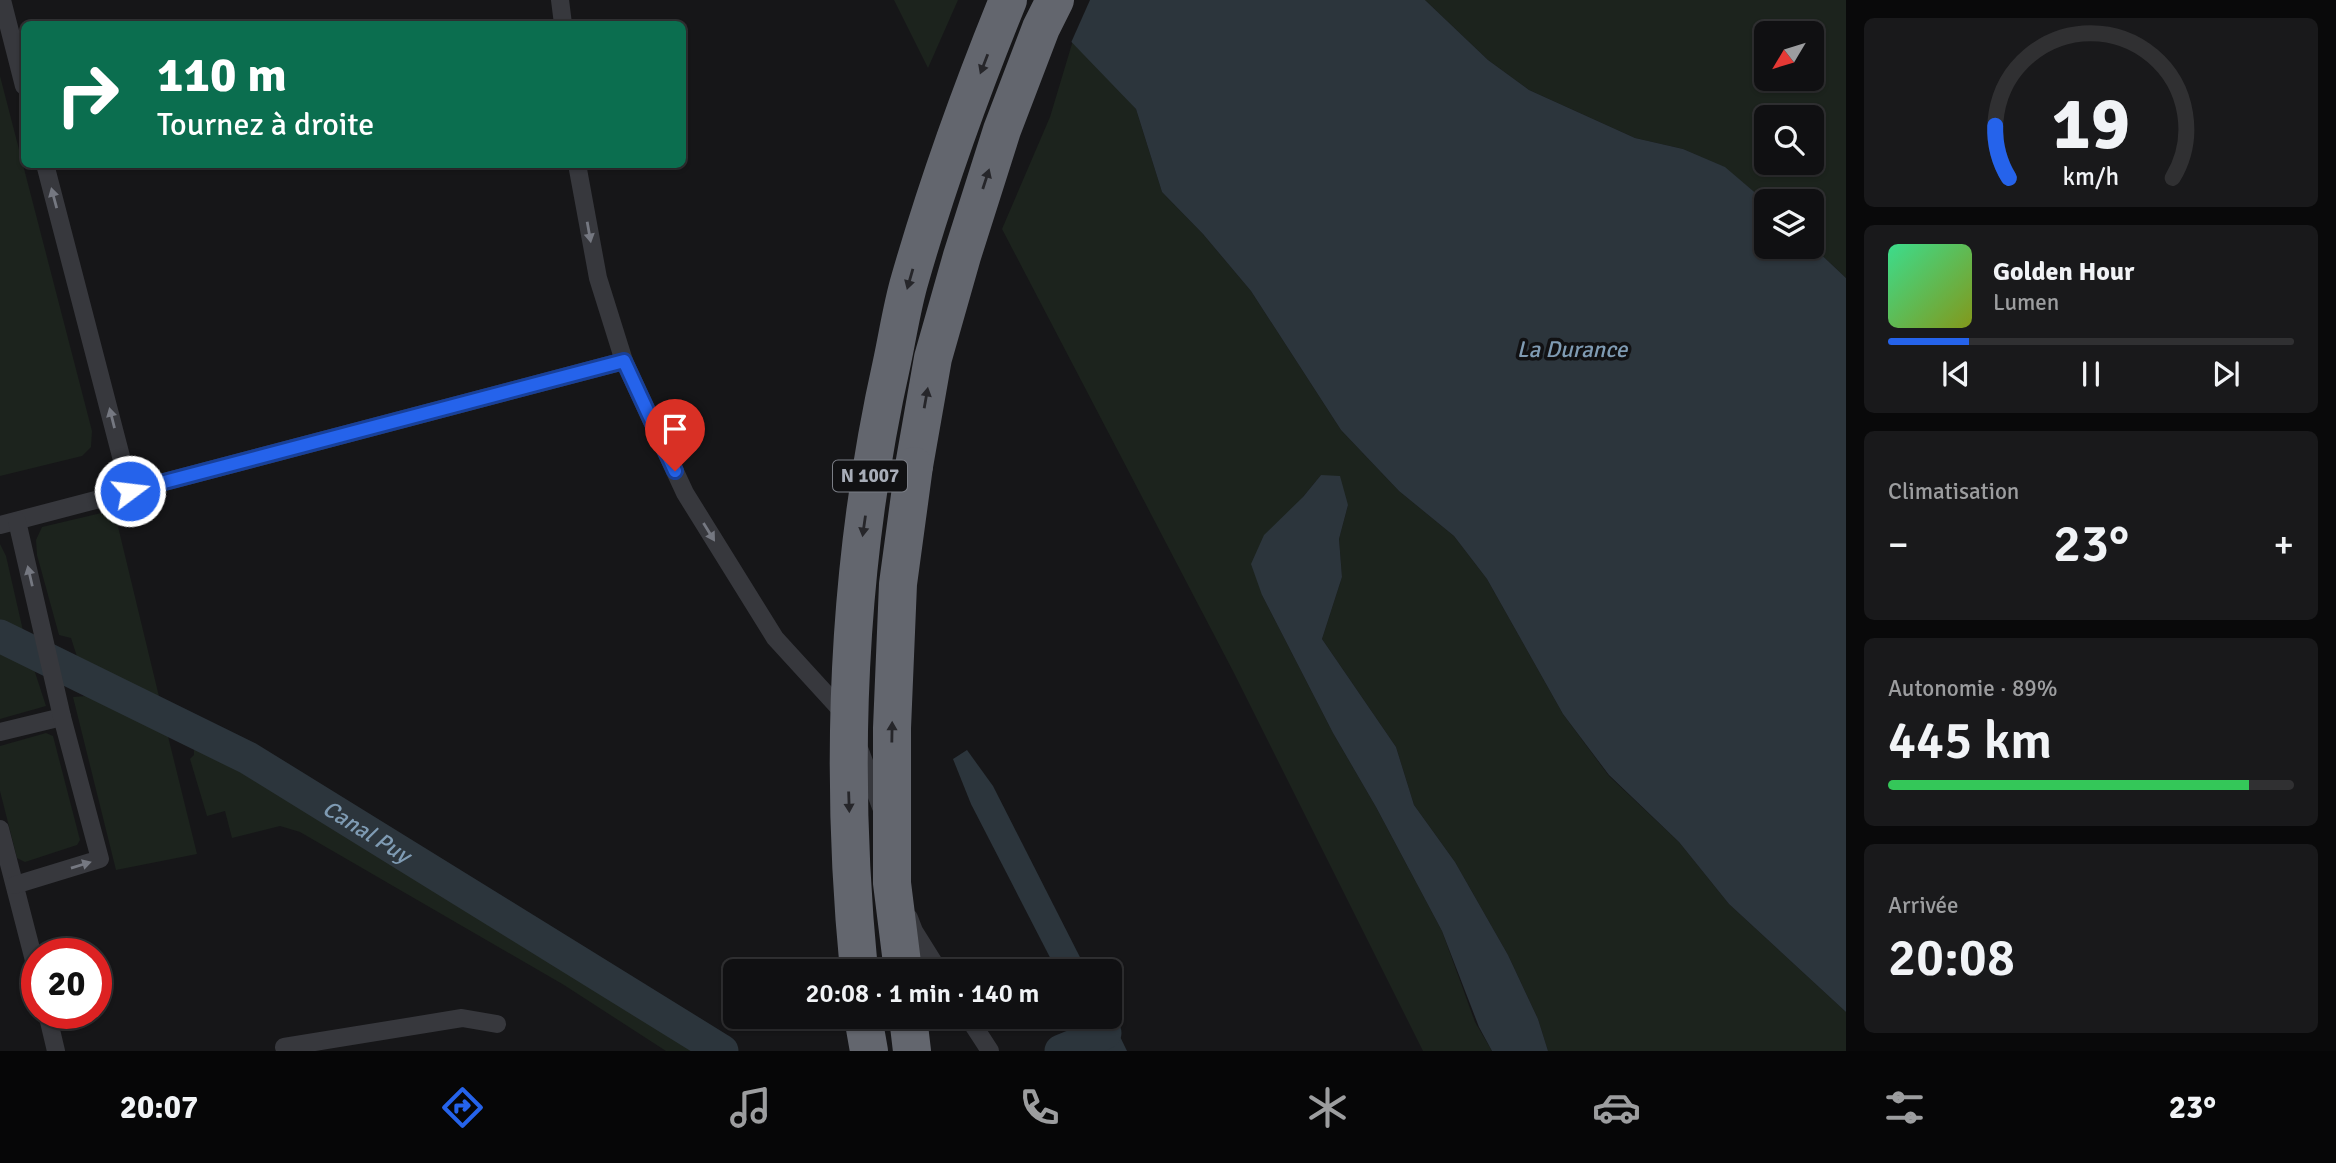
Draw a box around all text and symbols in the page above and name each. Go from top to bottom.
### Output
north arrow [1754,21,1824,91]
map controls [1754,21,1824,259]
text: 110 m [157,45,287,105]
icon: right [42,49,133,140]
one-way arrow [978,53,989,74]
text: 19 [2052,81,2130,170]
text: Tournez à droite [157,105,374,144]
button: search [1754,105,1824,175]
text: km/h [2063,161,2119,192]
one-way arrow [982,169,992,190]
one-way arrow [48,186,59,208]
button: layers [1754,189,1824,259]
one-way arrow [584,221,595,243]
text: Golden Hour [1993,256,2134,288]
one-way arrow [905,269,915,290]
text: Lumen [1993,288,2059,317]
water label: La Durance [1517,335,1629,364]
icon: previous [1937,355,1975,393]
icon: pause [2072,355,2110,393]
icon: next [2207,355,2245,393]
one-way arrow [920,387,931,409]
pin [645,399,705,471]
one-way arrow [106,407,117,429]
icon: arrive [656,410,694,448]
position arrow [93,454,167,528]
road number: N 1007 [833,461,907,491]
text: Climatisation [1888,477,2019,506]
text: 23° [2053,512,2129,576]
one-way arrow [858,515,869,537]
text: − [1888,521,1909,568]
text: + [2273,521,2294,568]
one-way arrow [702,522,715,542]
one-way arrow [24,565,35,587]
text: Autonomie · 89% [1888,674,2058,703]
text: 445 km [1888,709,2052,773]
one-way arrow [887,721,898,743]
one-way arrow [843,791,855,813]
water label: Canal Puy [318,793,419,871]
one-way arrow [70,860,91,870]
text: Arrivée [1888,891,1959,920]
text: 20:08 [1888,926,2015,990]
speed limit sign: 20 [21,938,112,1029]
text: 20:08 · 1 min · 140 m [806,978,1039,1010]
icon: directions [438,1083,487,1132]
icon: music [726,1083,775,1132]
icon: phone [1015,1083,1064,1132]
icon: climate [1303,1083,1352,1132]
icon: car [1592,1083,1641,1132]
icon: filters [1880,1083,1929,1132]
text: 20:07 [120,1088,198,1127]
text: 23° [2169,1088,2216,1127]

